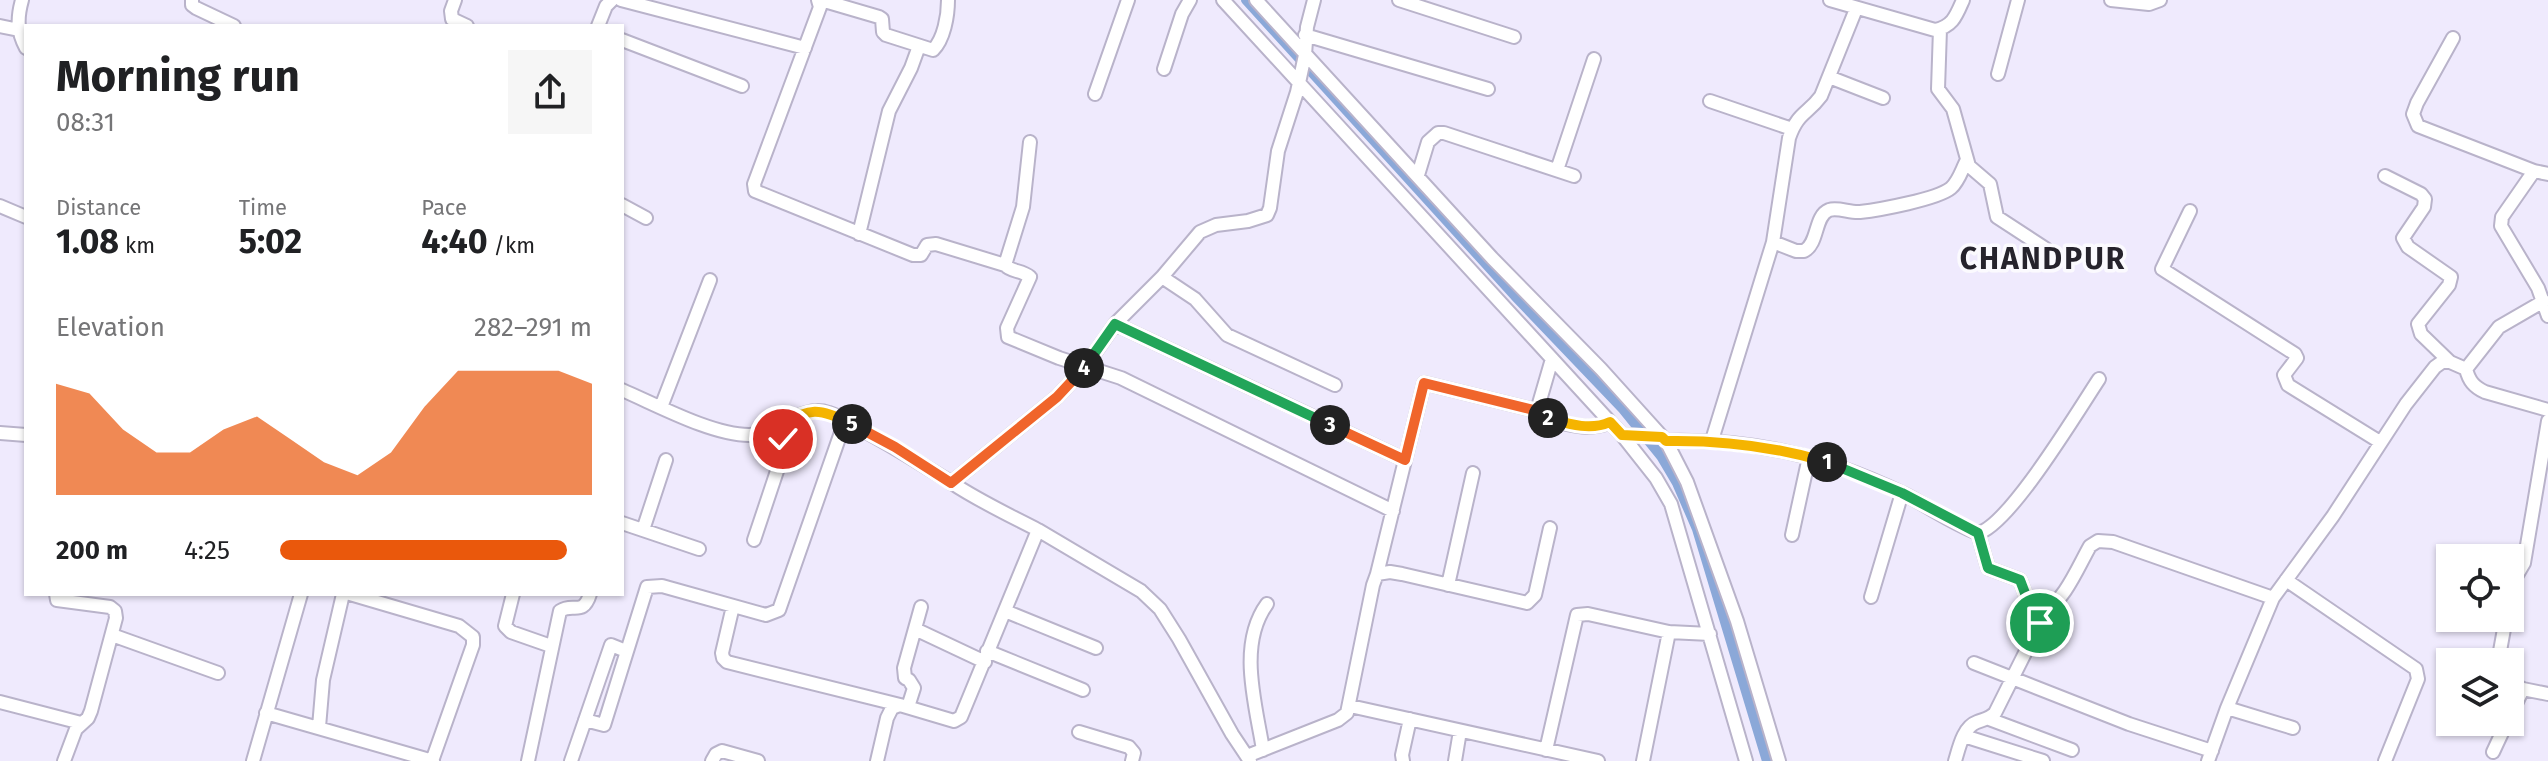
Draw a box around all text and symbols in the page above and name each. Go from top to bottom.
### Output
text: Morning run [56,50,300,103]
button: share [508,50,592,134]
text: 08:31 [56,107,115,138]
text: Distance [56,194,141,221]
text: Time [239,194,287,221]
text: Pace [421,194,467,221]
text: 1.08 [56,221,119,262]
text: 5:02 [239,221,302,262]
text: 4:40 [421,221,488,262]
text: km [119,232,155,259]
text: /km [488,232,535,259]
district label: CHANDPUR [1960,241,2126,277]
text: Elevation [56,312,165,343]
text: 282–291 m [474,312,592,343]
pin: 4 [1064,348,1104,388]
text: 4 [1078,354,1090,381]
pin: 2 [1528,398,1568,438]
pin: 5 [832,404,872,444]
text: 2 [1542,404,1554,431]
pin [749,405,817,473]
pin: 3 [1310,405,1350,445]
text: 5 [846,410,858,437]
text: 3 [1324,411,1336,438]
icon: check [761,417,805,461]
pin: 1 [1807,442,1847,482]
text: 1 [1822,448,1832,475]
text: 200 m [56,535,128,566]
text: 4:25 [184,535,230,566]
map controls [2436,544,2524,736]
button: locate [2436,544,2524,632]
pin [2006,589,2074,657]
icon: arrive [2018,601,2062,645]
button: layers [2436,648,2524,736]

